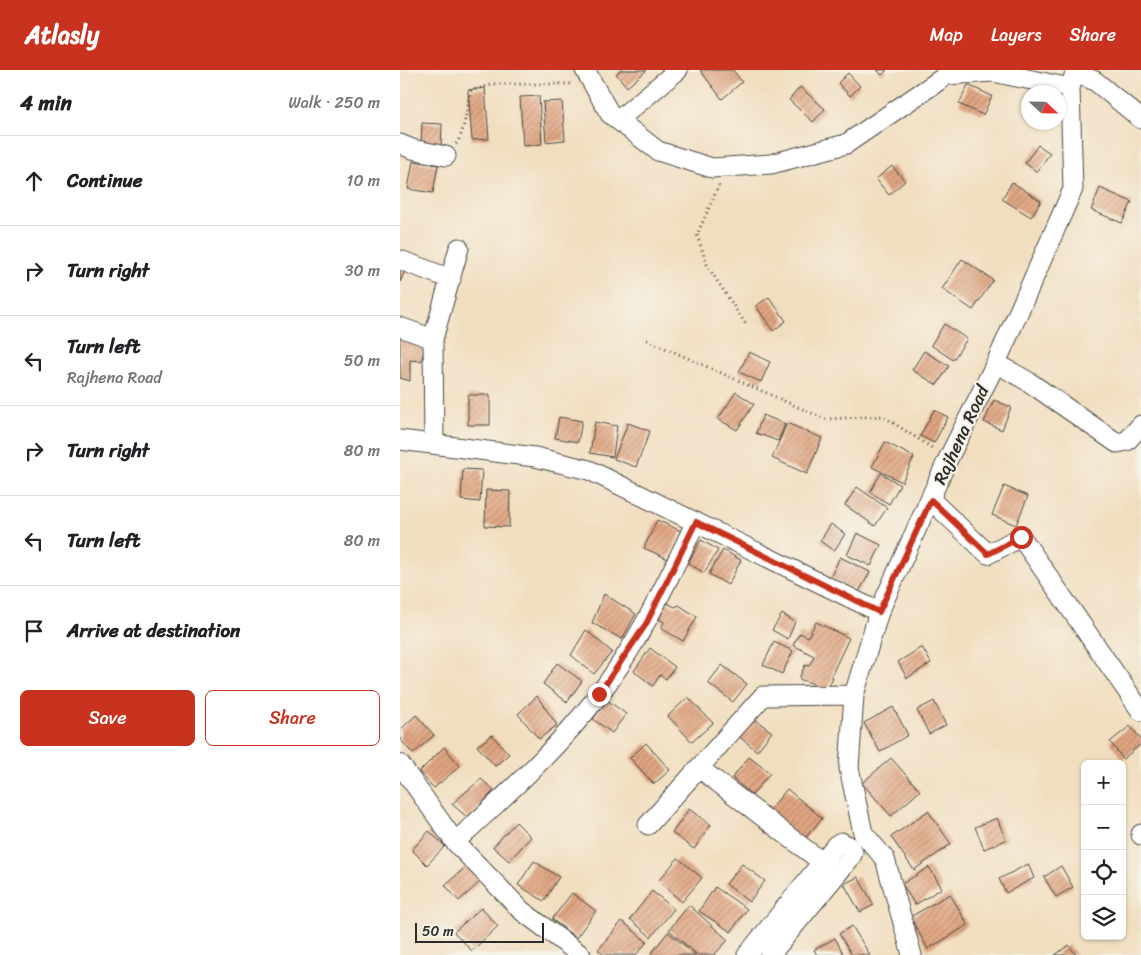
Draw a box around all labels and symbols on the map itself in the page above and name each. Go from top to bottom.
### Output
north arrow [1021,85,1066,130]
street label: Rajhena Road [924,379,999,490]
route start [1010,526,1033,549]
route end [588,683,611,706]
scale bar [415,920,544,943]

